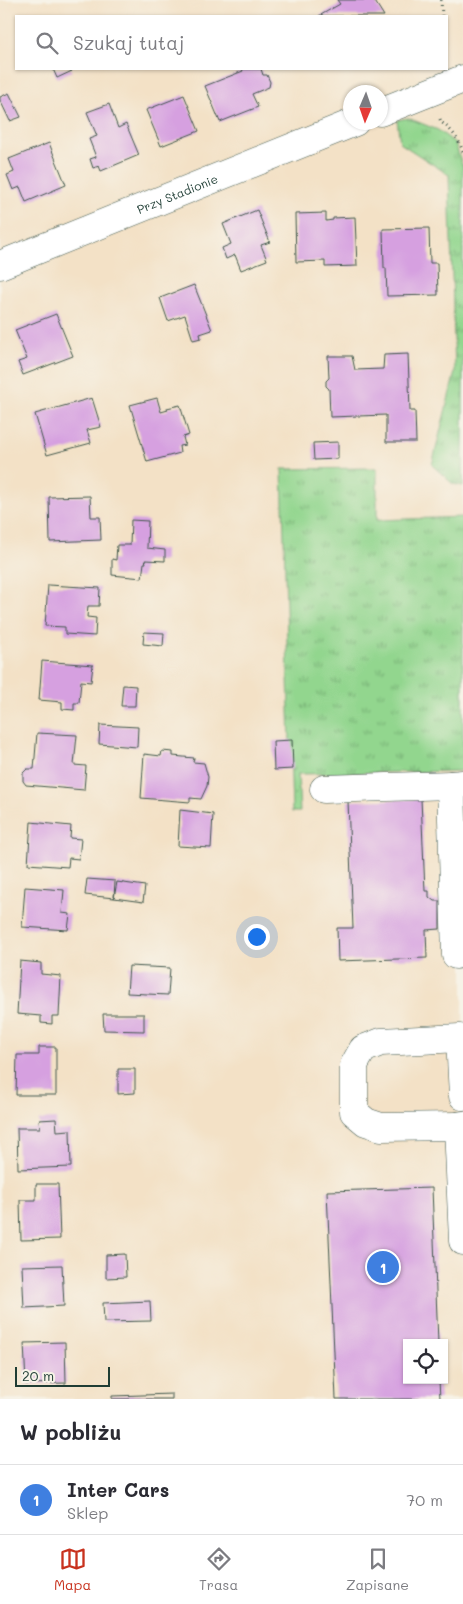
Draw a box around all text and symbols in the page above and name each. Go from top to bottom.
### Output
search box [15,15,448,70]
icon: search [33,29,61,57]
text: Szukaj tutaj [73,30,184,55]
north arrow [343,85,388,130]
street label: Przy Stadionie [134,170,220,217]
your location [244,924,270,950]
pin: 1 [367,1248,399,1286]
map controls [403,1339,448,1384]
button: locate [403,1339,448,1384]
scale bar [15,1364,110,1387]
text: 20 m [22,1366,54,1385]
text: W pobliżu [20,1418,121,1445]
text: Inter Cars [67,1477,169,1502]
text: 1 [32,1489,40,1510]
text: 70 m [406,1489,443,1510]
text: Sklep [67,1502,108,1523]
tab: Mapa [54,1545,91,1594]
tab: Trasa [199,1545,238,1594]
tab: Zapisane [346,1545,409,1594]

